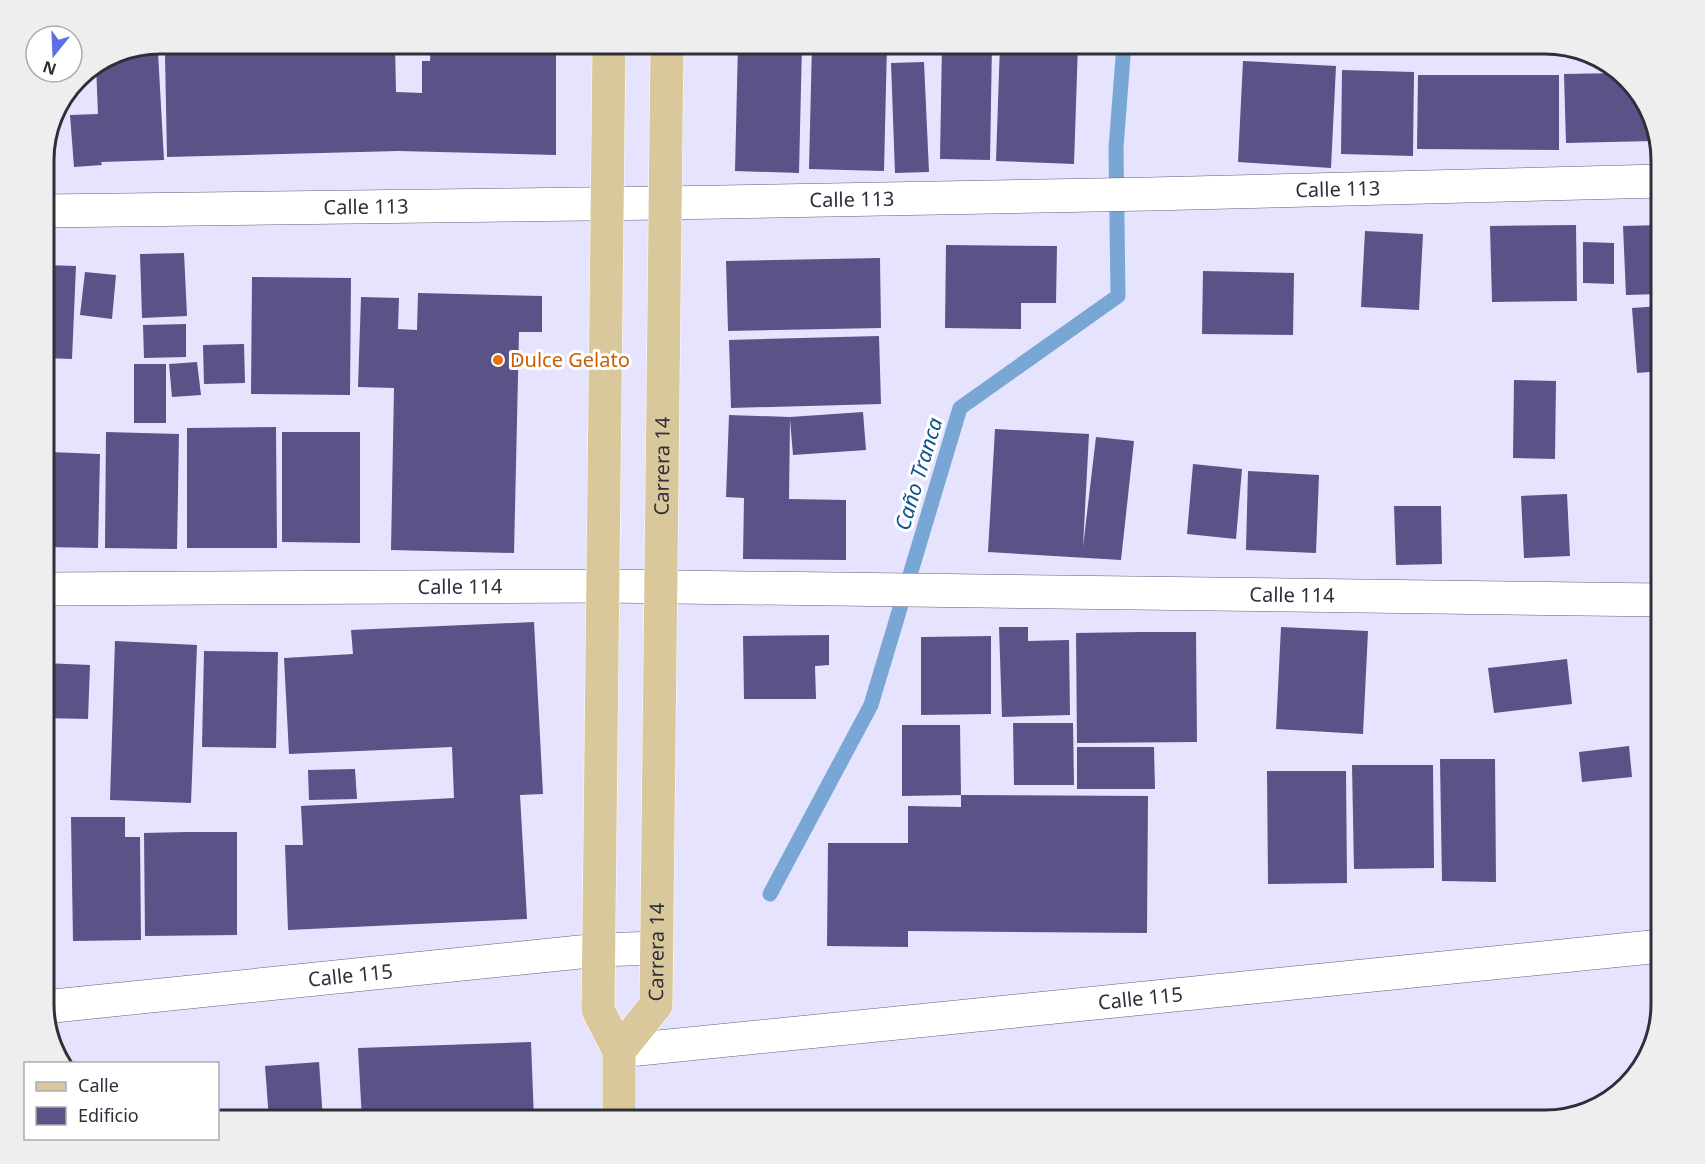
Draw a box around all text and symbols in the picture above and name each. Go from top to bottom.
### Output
north arrow [24,24,84,84]
text: N [40,56,59,81]
street label: Calle 113 [1295,174,1381,203]
street label: Calle 113 [809,185,895,213]
street label: Calle 113 [323,192,409,220]
place label: Dulce Gelato [510,346,630,373]
marker: Dulce Gelato [491,353,505,367]
water label: Caño Tranca [888,414,949,534]
street label: Carrera 14 [648,416,676,515]
street label: Calle 114 [417,573,503,600]
street label: Calle 114 [1249,581,1335,609]
street label: Carrera 14 [642,902,670,1001]
street label: Calle 115 [307,957,394,993]
street label: Calle 115 [1097,980,1184,1016]
legend [24,1062,219,1140]
text: Calle [78,1073,119,1097]
text: Edificio [78,1103,139,1127]

